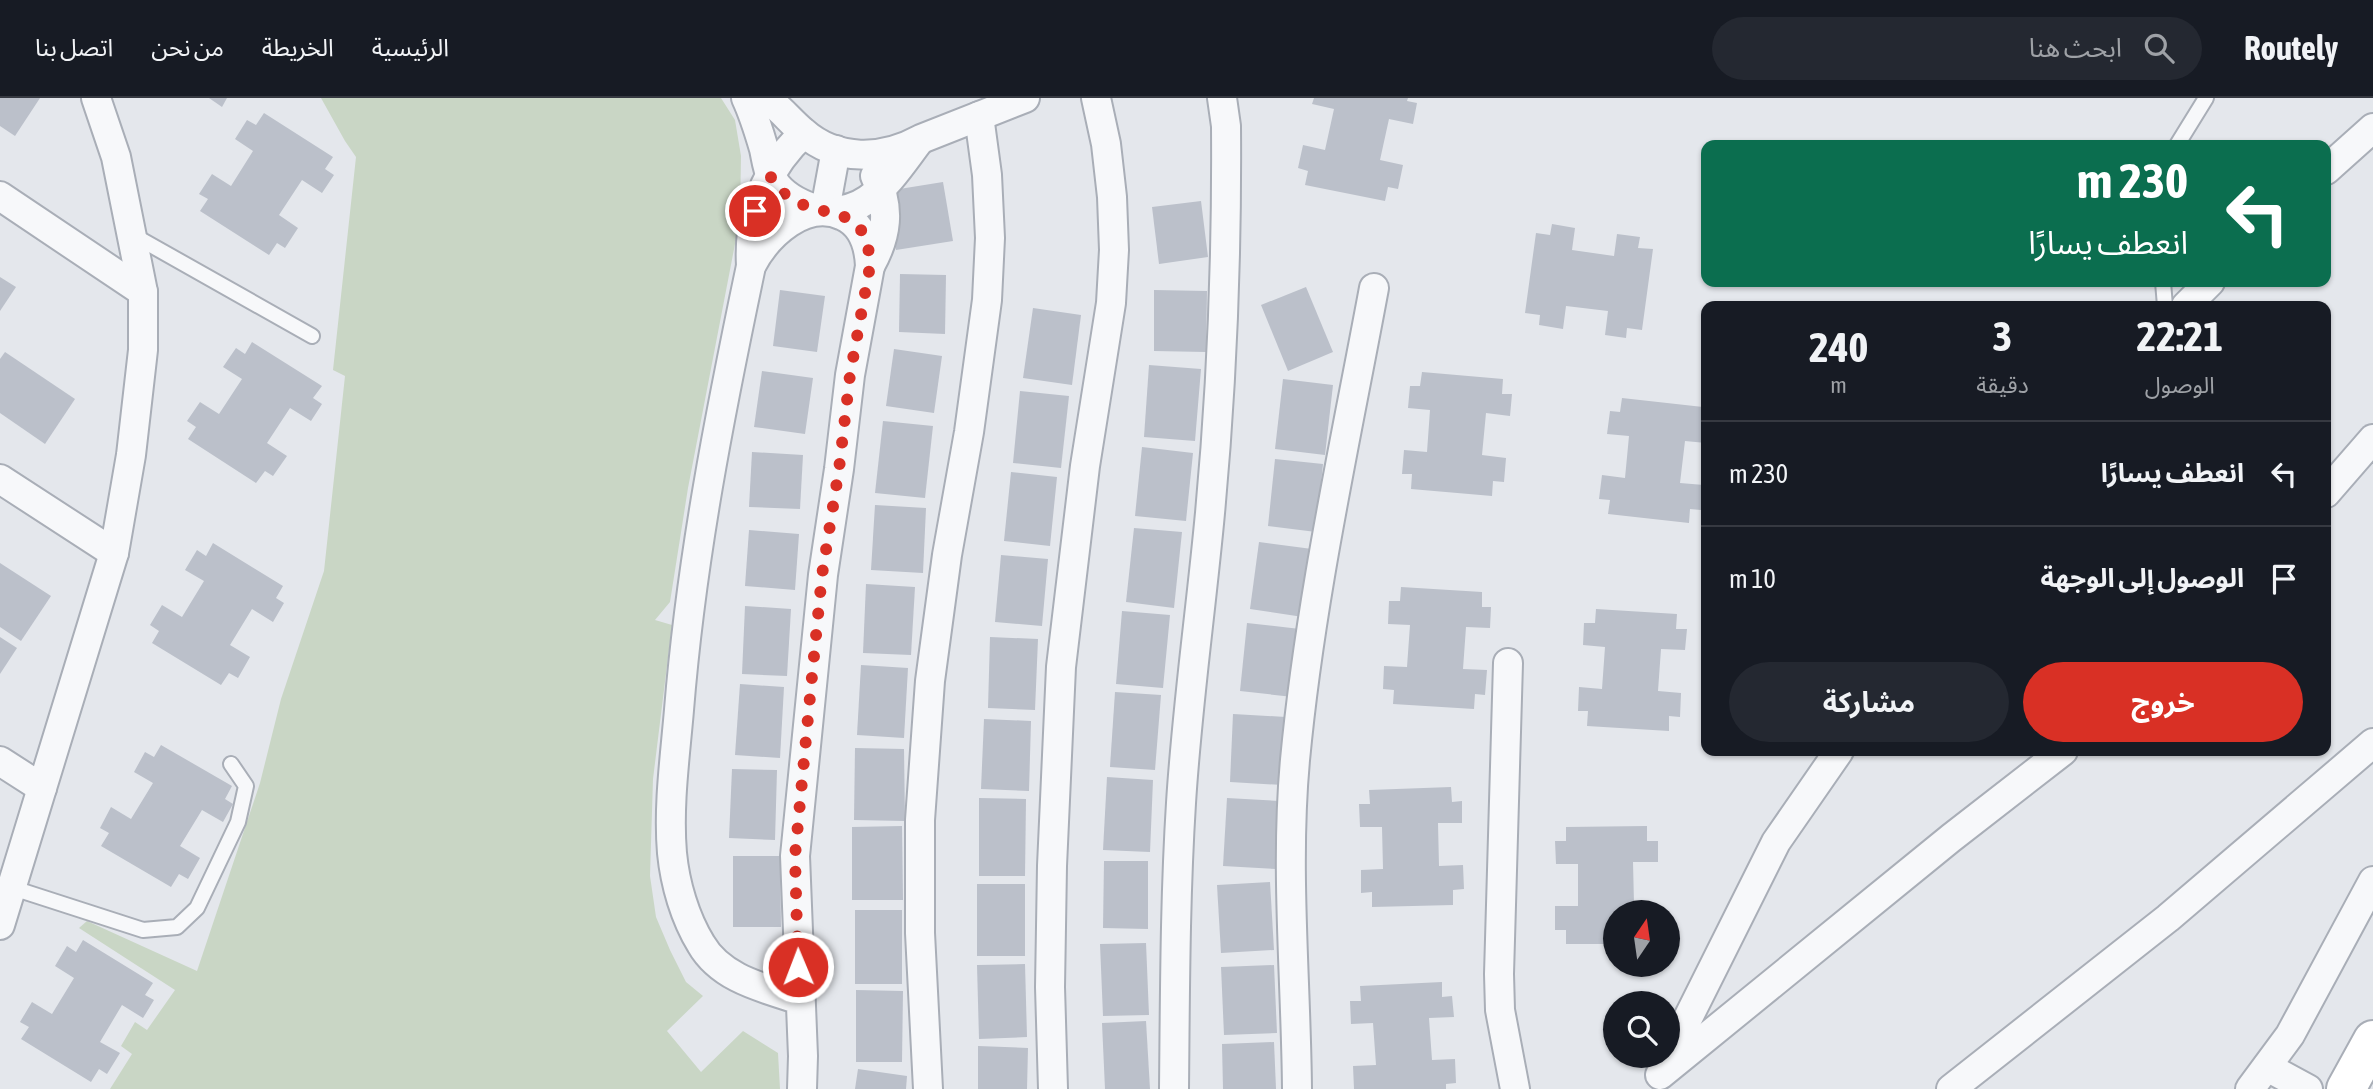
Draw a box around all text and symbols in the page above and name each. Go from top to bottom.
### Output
search box [1712,17,2202,80]
icon: search [2140,29,2178,67]
text: Routely [2244,29,2338,67]
text: ابحث هنا [2029,33,2122,63]
text: اتصل بنا [35,34,113,61]
text: من نحن [151,34,224,61]
text: الخريطة [262,34,334,61]
text: الرئيسية [372,34,449,61]
text: 230 m [2077,152,2188,208]
icon: left [2212,168,2303,259]
pin [725,181,785,241]
icon: arrive [736,192,774,230]
text: انعطف يسارًا [2028,224,2188,261]
text: 3 [1993,312,2012,360]
text: 22:21 [2137,312,2223,360]
text: 240 [1809,323,1868,371]
text: m [1830,372,1847,398]
text: دقيقة [1976,372,2029,398]
text: الوصول [2145,372,2215,398]
icon: left [2265,455,2303,493]
text: انعطف يسارًا [2101,458,2244,488]
text: 230 m [1729,459,1788,489]
icon: arrive [2265,560,2303,598]
text: الوصول إلى الوجهة [2041,563,2244,593]
text: 10 m [1729,564,1776,594]
button: مشاركة [1729,662,2009,742]
button: خروج [2023,662,2303,742]
north arrow [1603,900,1680,976]
map controls [1603,900,1680,1068]
position arrow [761,930,835,1004]
button: search [1603,991,1680,1068]

